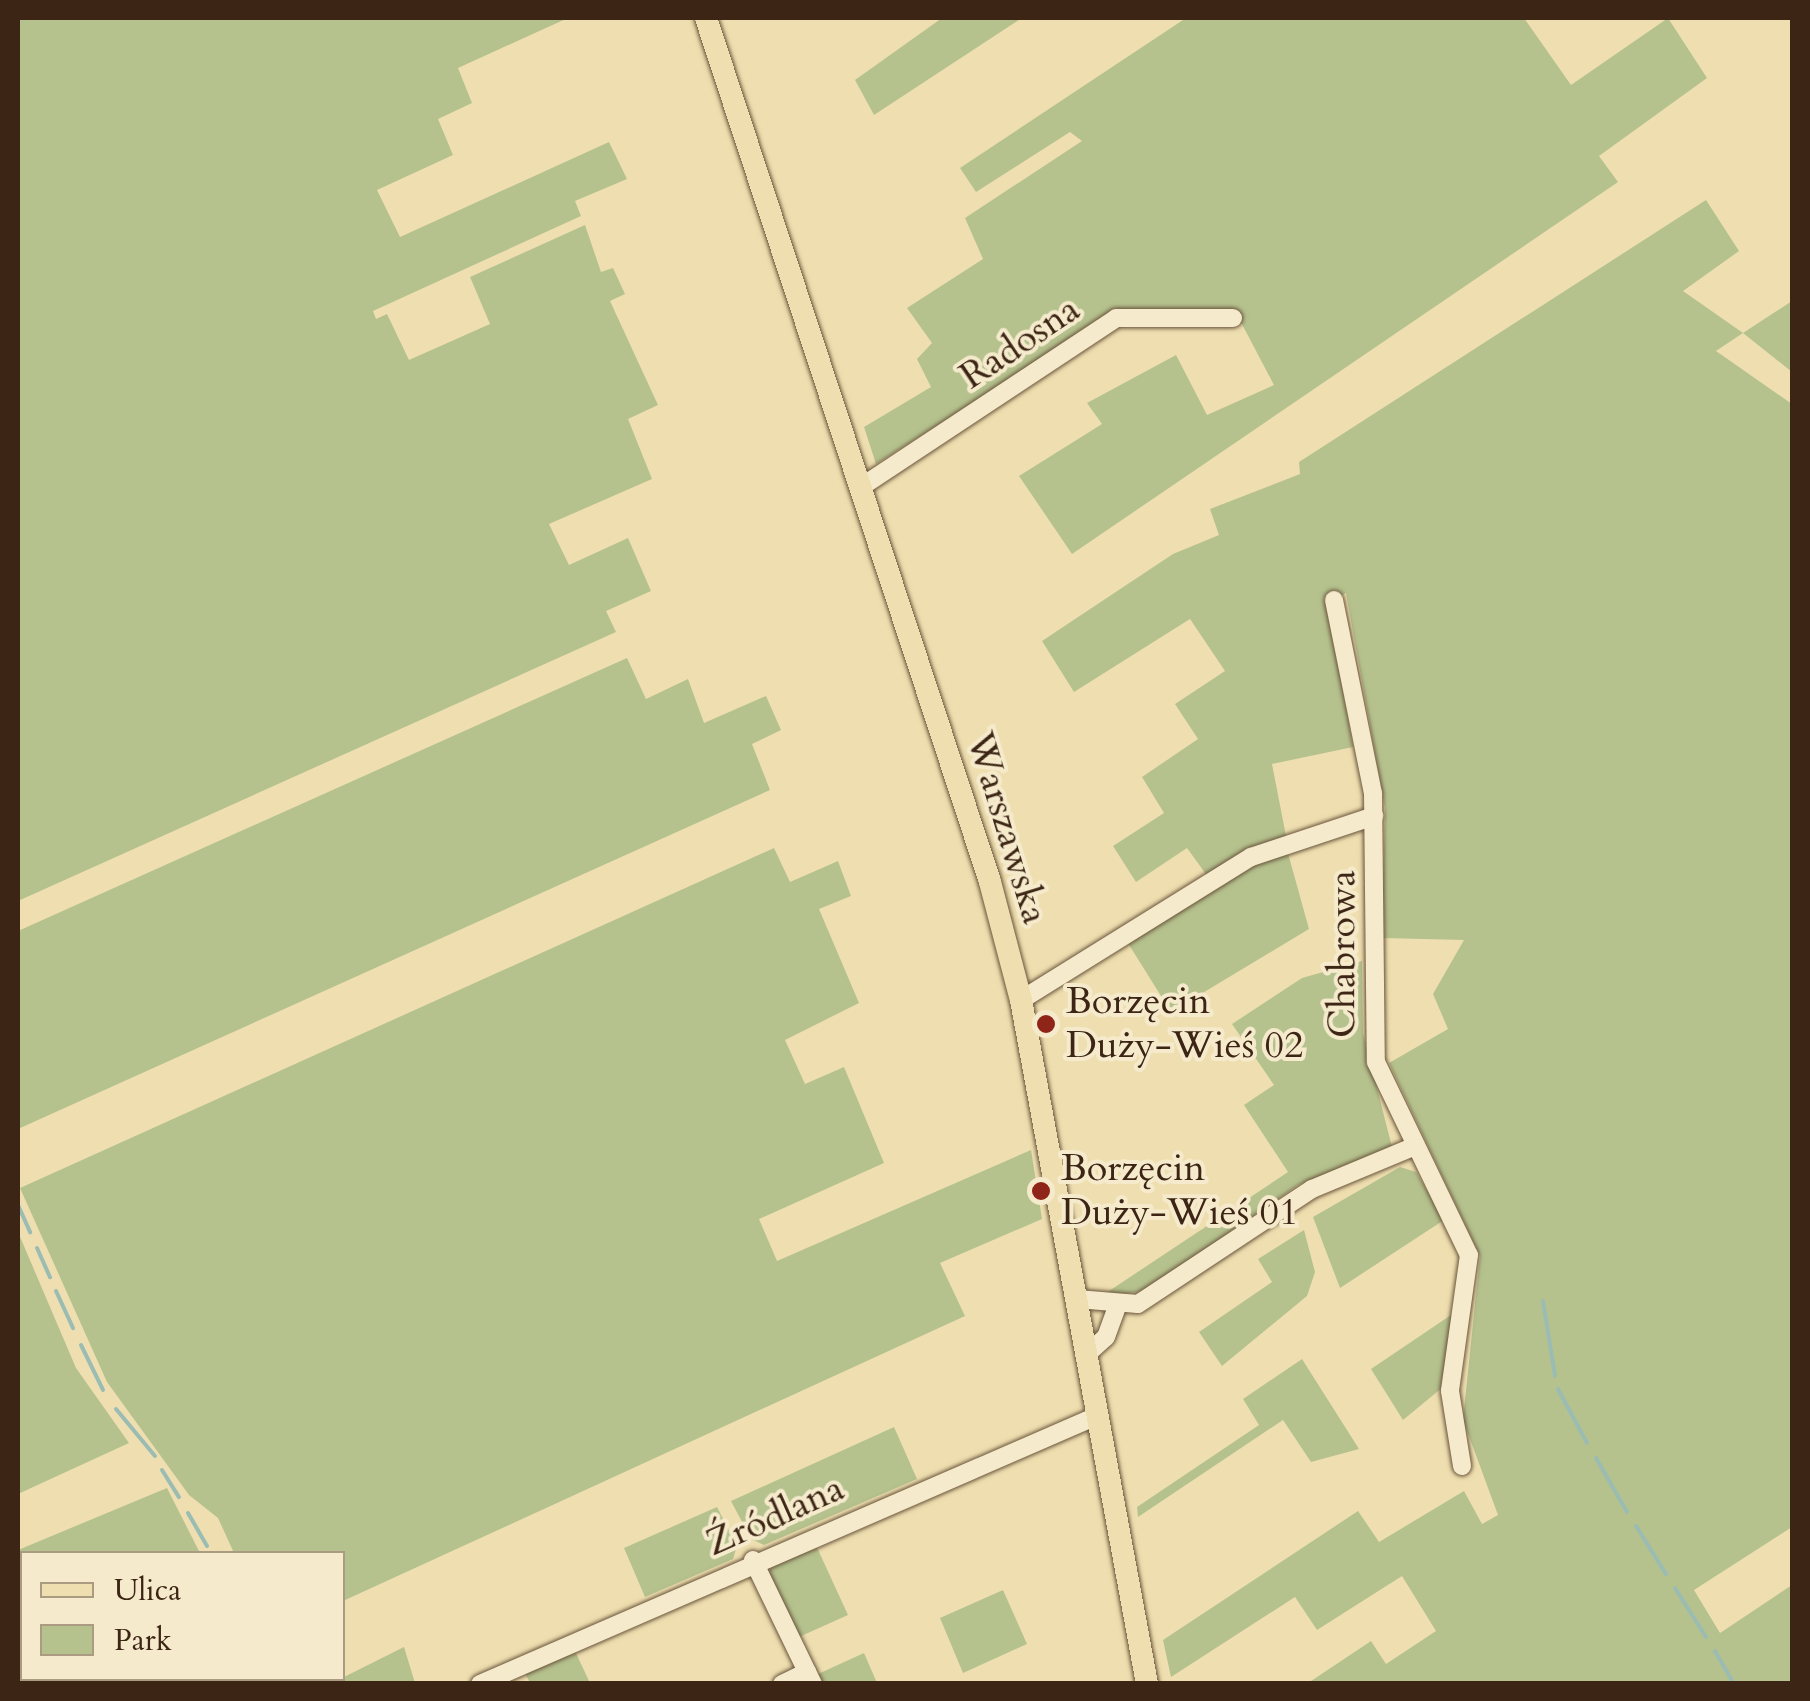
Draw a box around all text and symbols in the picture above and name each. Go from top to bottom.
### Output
street label: Radosna [952,287,1088,399]
street label: Warszawska [956,727,1058,929]
street label: Chabrowa [1320,870,1366,1038]
place label: Borzęcin Duży-Wieś 02 [1066,979,1303,1068]
marker: Borzęcin Duży-Wieś 02 [1035,1013,1057,1035]
place label: Borzęcin Duży-Wieś 01 [1061,1146,1298,1236]
marker: Borzęcin Duży-Wieś 01 [1030,1180,1052,1202]
street label: Źródlana [699,1466,851,1566]
legend [20,1551,345,1681]
text: Ulica [114,1570,181,1611]
text: Park [114,1620,172,1661]

